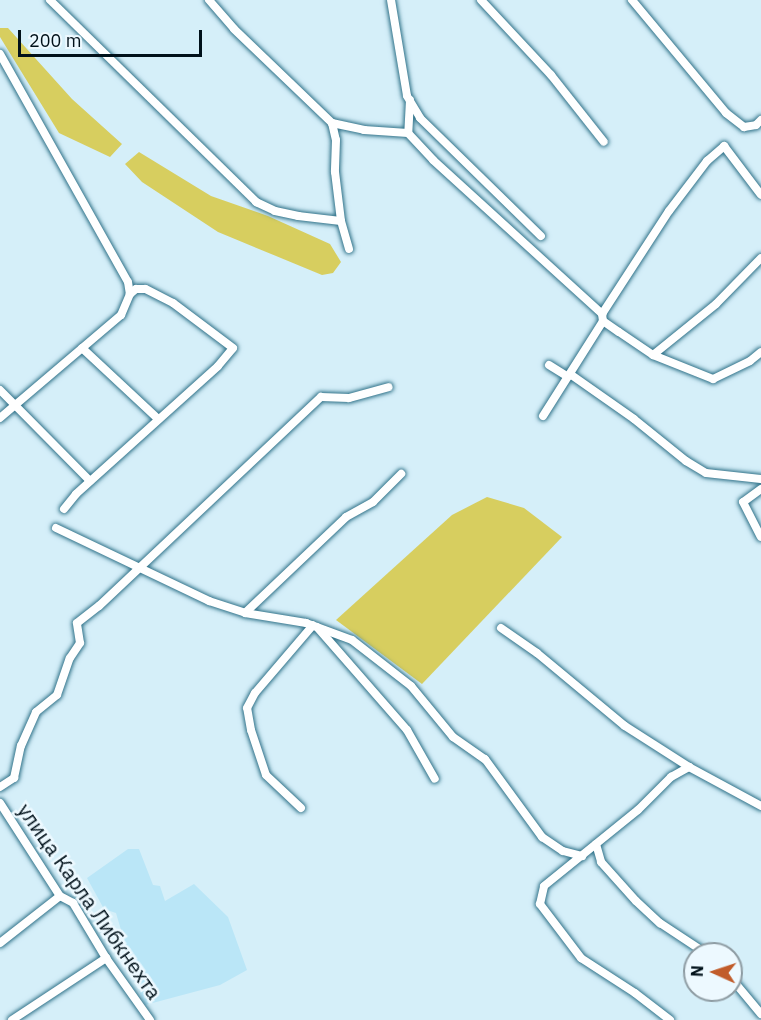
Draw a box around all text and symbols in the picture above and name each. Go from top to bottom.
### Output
scale bar [21,18,206,56]
text: 200 m [29,29,81,52]
street label: улица Карла Либкнехта [13,798,167,1004]
north arrow [683,942,743,1002]
text: N [687,965,707,977]

